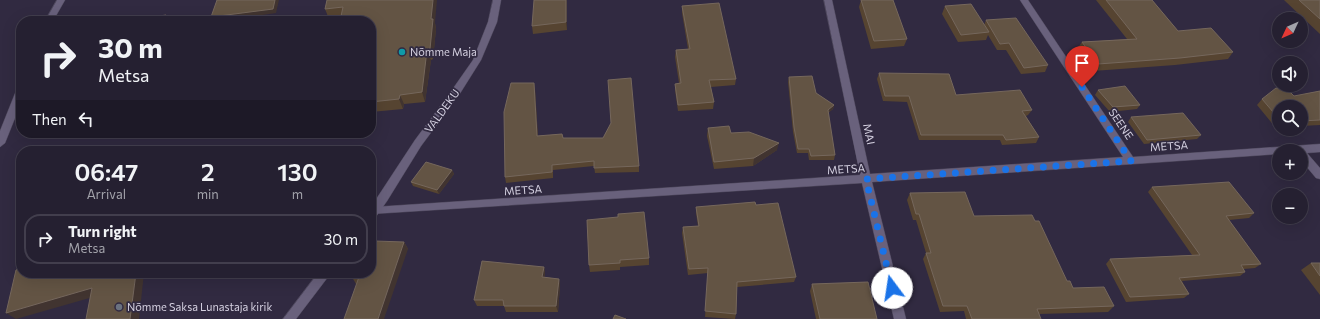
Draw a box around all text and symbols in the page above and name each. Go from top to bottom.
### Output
north arrow [1272,12,1308,48]
map controls [1272,12,1308,224]
text: 30 m [98,30,163,64]
icon: right [32,32,84,84]
place label: Nõmme Maja [410,45,477,58]
pin [1065,46,1099,87]
marker: Nõmme Maja [397,47,407,57]
icon: arrive [1071,52,1093,74]
button: sound [1272,56,1308,92]
text: Metsa [98,64,150,86]
street label: VALDEKU [421,86,462,135]
button: search [1272,100,1308,136]
street label: SEENE [1106,106,1136,142]
icon: left [75,108,97,130]
text: Then [32,110,67,128]
street label: MAI [861,122,878,146]
street label: METSA [1149,138,1189,153]
button: + [1272,144,1308,180]
text: 06:47 [74,157,138,186]
text: 2 [201,157,214,186]
text: 130 [277,157,318,186]
street label: METSA [826,161,866,176]
street label: METSA [503,182,543,197]
text: Arrival [87,186,126,202]
text: min [197,186,219,202]
text: m [292,186,303,202]
button: − [1272,188,1308,224]
text: Turn right [68,222,137,240]
icon: right [34,228,56,250]
text: 30 m [324,230,358,248]
text: Metsa [68,240,105,256]
position arrow [871,267,913,309]
place label: Nõmme Saksa Lunastaja kirik [127,300,272,313]
marker: Nõmme Saksa Lunastaja kirik [114,302,124,312]

